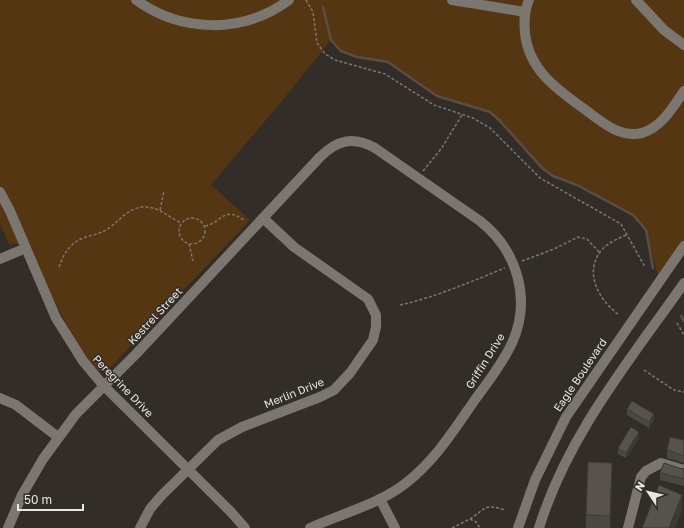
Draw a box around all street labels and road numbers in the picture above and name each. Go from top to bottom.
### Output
street label: Kestrel Street [125,284,184,347]
street label: Griffin Drive [462,331,507,391]
street label: Eagle Boulevard [550,336,609,414]
street label: Peregrine Drive [90,352,156,419]
street label: Merlin Drive [262,375,326,410]

